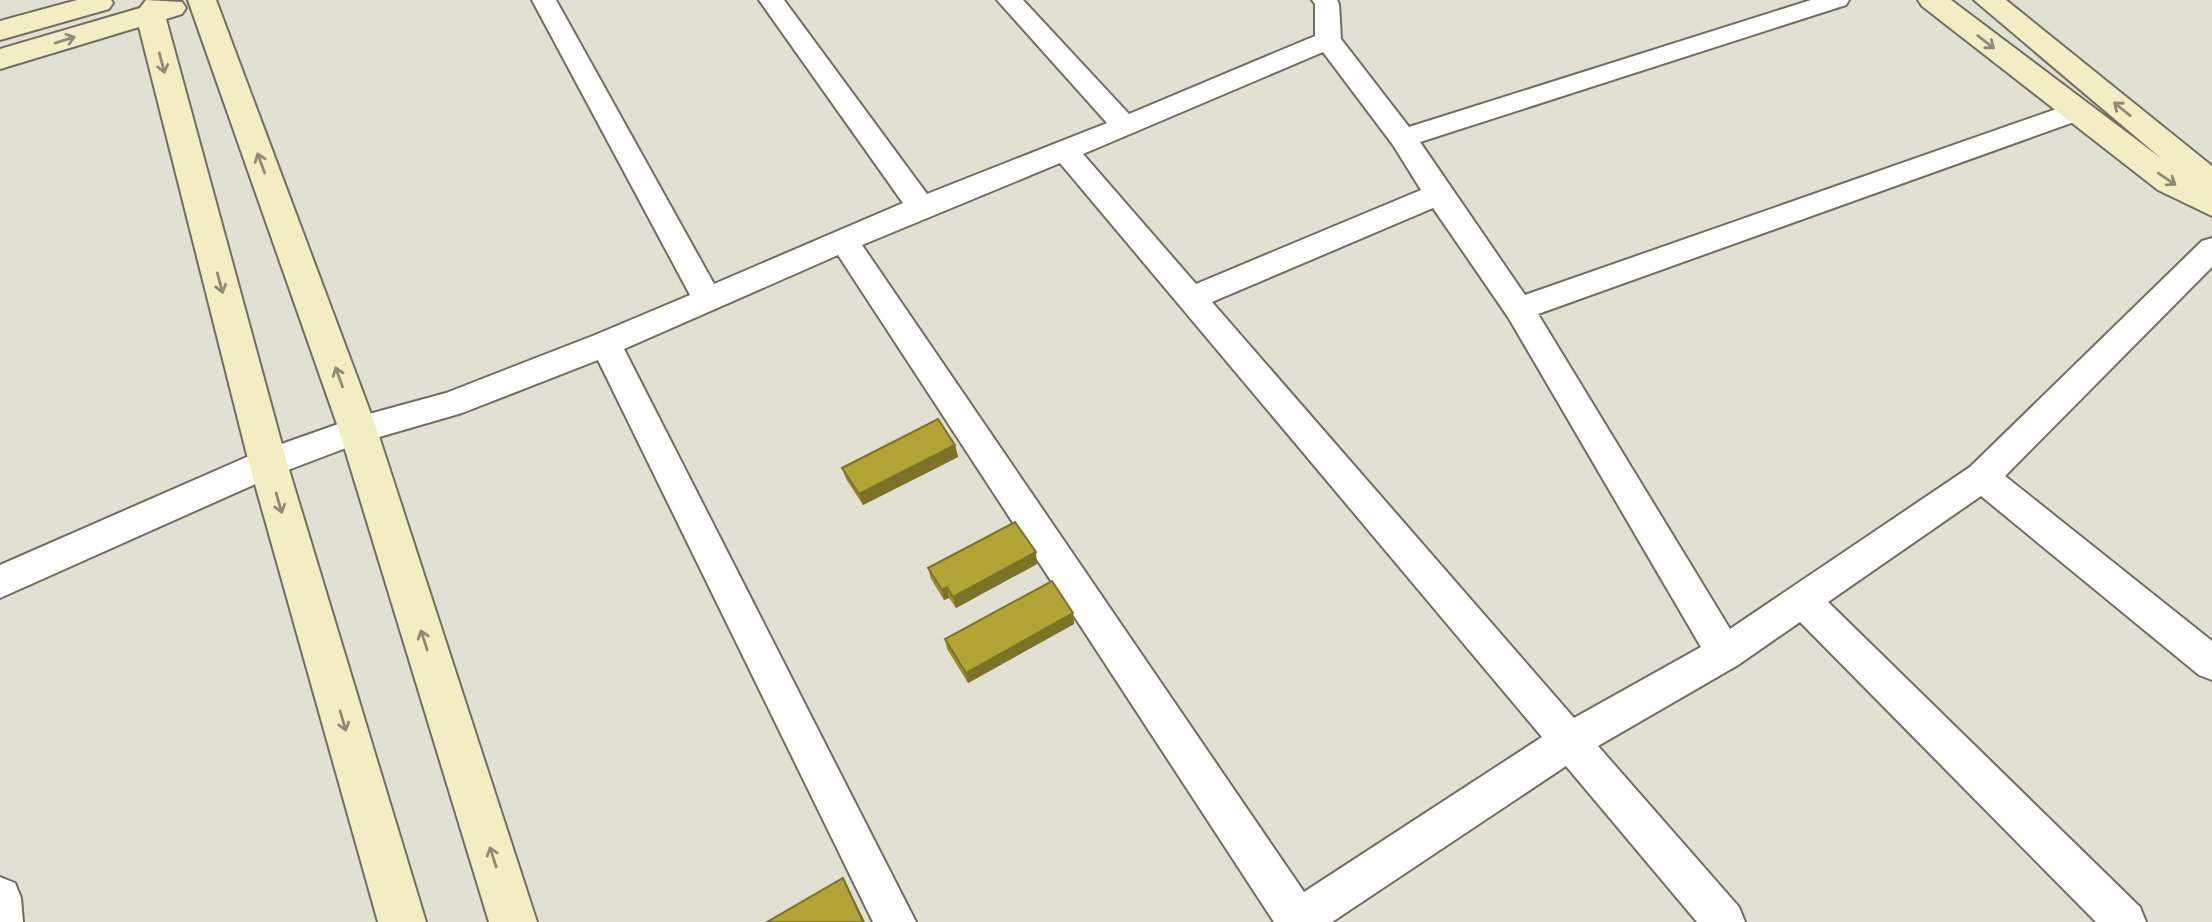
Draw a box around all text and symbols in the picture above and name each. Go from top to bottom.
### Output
one-way arrow [54,33,76,46]
one-way arrow [1976,34,1994,50]
one-way arrow [156,51,169,74]
one-way arrow [2113,101,2131,116]
one-way arrow [254,153,266,175]
one-way arrow [2157,172,2176,186]
one-way arrow [214,271,227,294]
one-way arrow [332,367,344,389]
one-way arrow [274,492,287,514]
one-way arrow [417,629,430,651]
one-way arrow [338,710,351,732]
one-way arrow [486,846,499,868]

